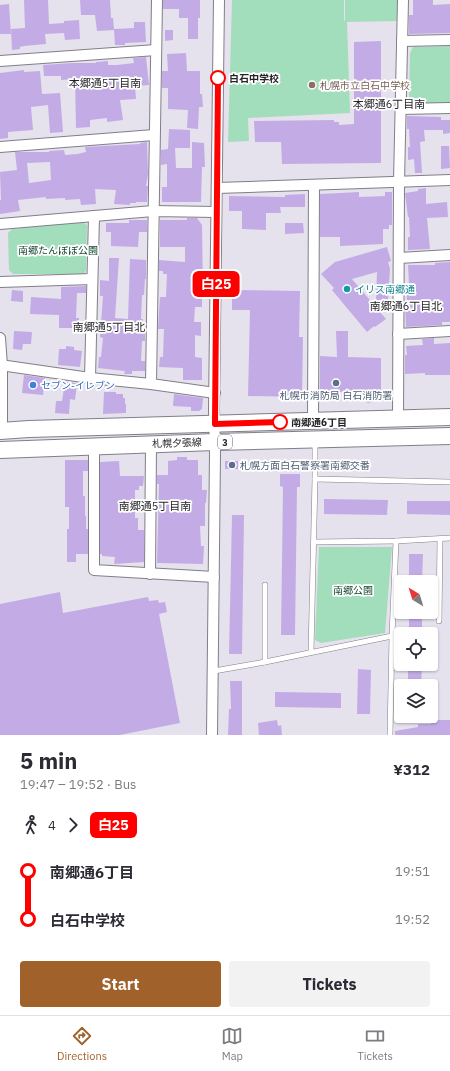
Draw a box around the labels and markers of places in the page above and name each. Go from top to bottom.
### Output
marker: 白石中学校 [210,70,226,86]
place label: 白石中学校 [229,72,279,85]
place label: 札幌市立白石中学校 [320,79,410,92]
marker: 札幌市立白石中学校 [307,80,317,90]
place label: イリス南郷通 [355,283,415,296]
marker: イリス南郷通 [342,284,352,294]
marker: 札幌市消防局 白石消防署 [331,378,341,388]
place label: セブン-イレブン [41,379,115,392]
marker: セブン-イレブン [28,380,38,390]
place label: 札幌市消防局 白石消防署 [280,389,392,402]
marker: 南郷通6丁目 [272,414,288,430]
place label: 南郷通6丁目 [291,416,347,429]
place label: 札幌方面白石警察署南郷交番 [240,459,370,472]
marker: 札幌方面白石警察署南郷交番 [227,460,237,470]

